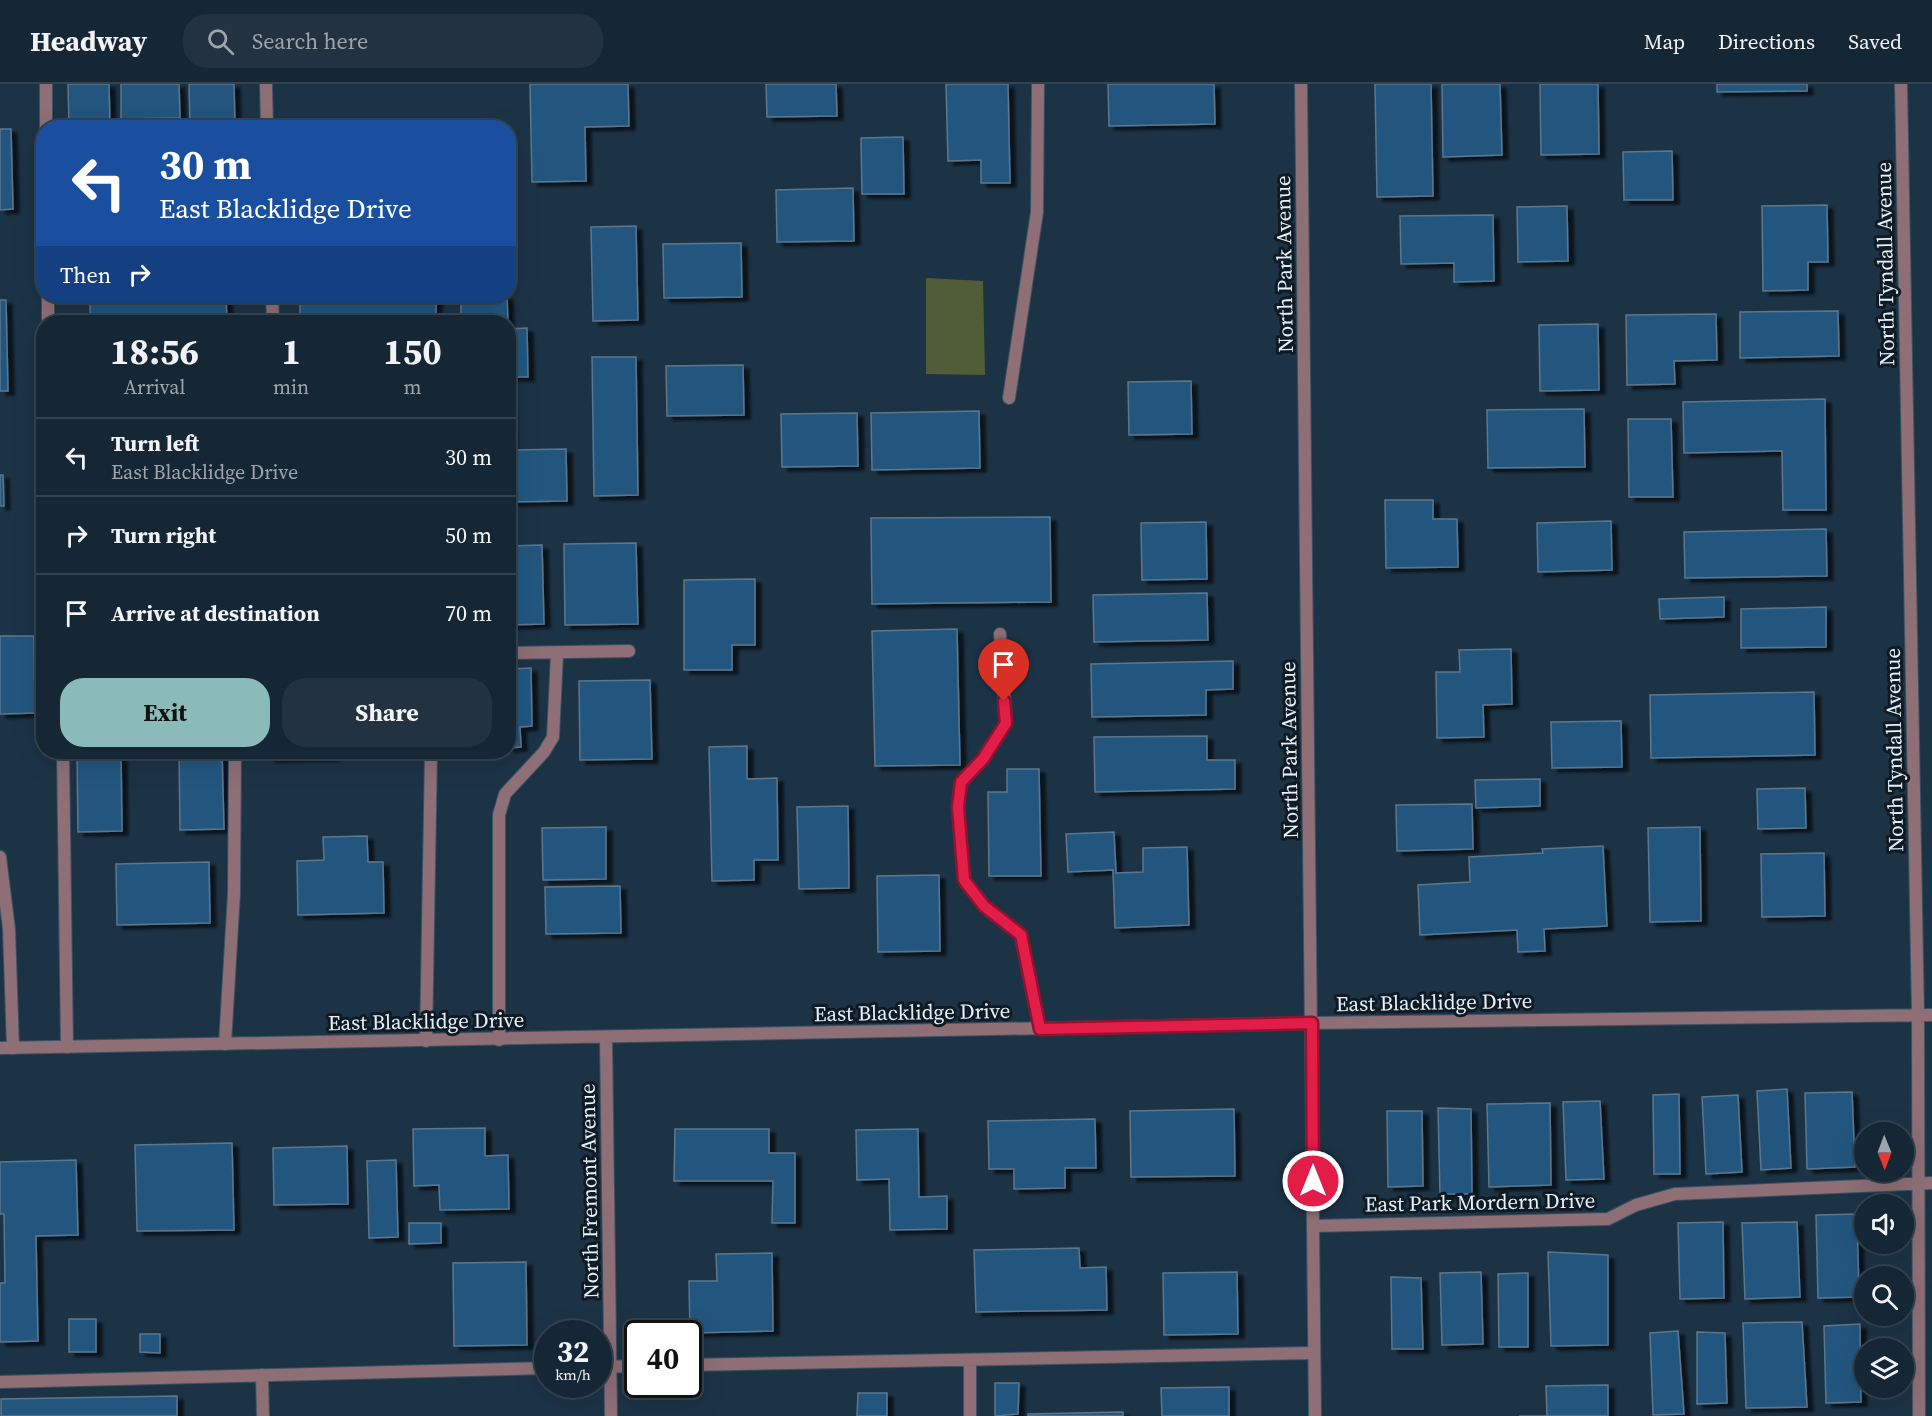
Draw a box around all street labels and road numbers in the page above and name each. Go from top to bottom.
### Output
street label: North Tyndall Avenue [1869,162,1901,366]
street label: North Park Avenue [1268,175,1300,353]
street label: North Tyndall Avenue [1878,648,1910,852]
street label: North Park Avenue [1273,661,1305,839]
street label: East Blacklidge Drive [1335,986,1533,1018]
street label: East Blacklidge Drive [813,996,1011,1028]
street label: East Blacklidge Drive [327,1005,525,1037]
street label: North Fremont Avenue [573,1083,605,1299]
street label: East Park Mordern Drive [1364,1185,1596,1219]

